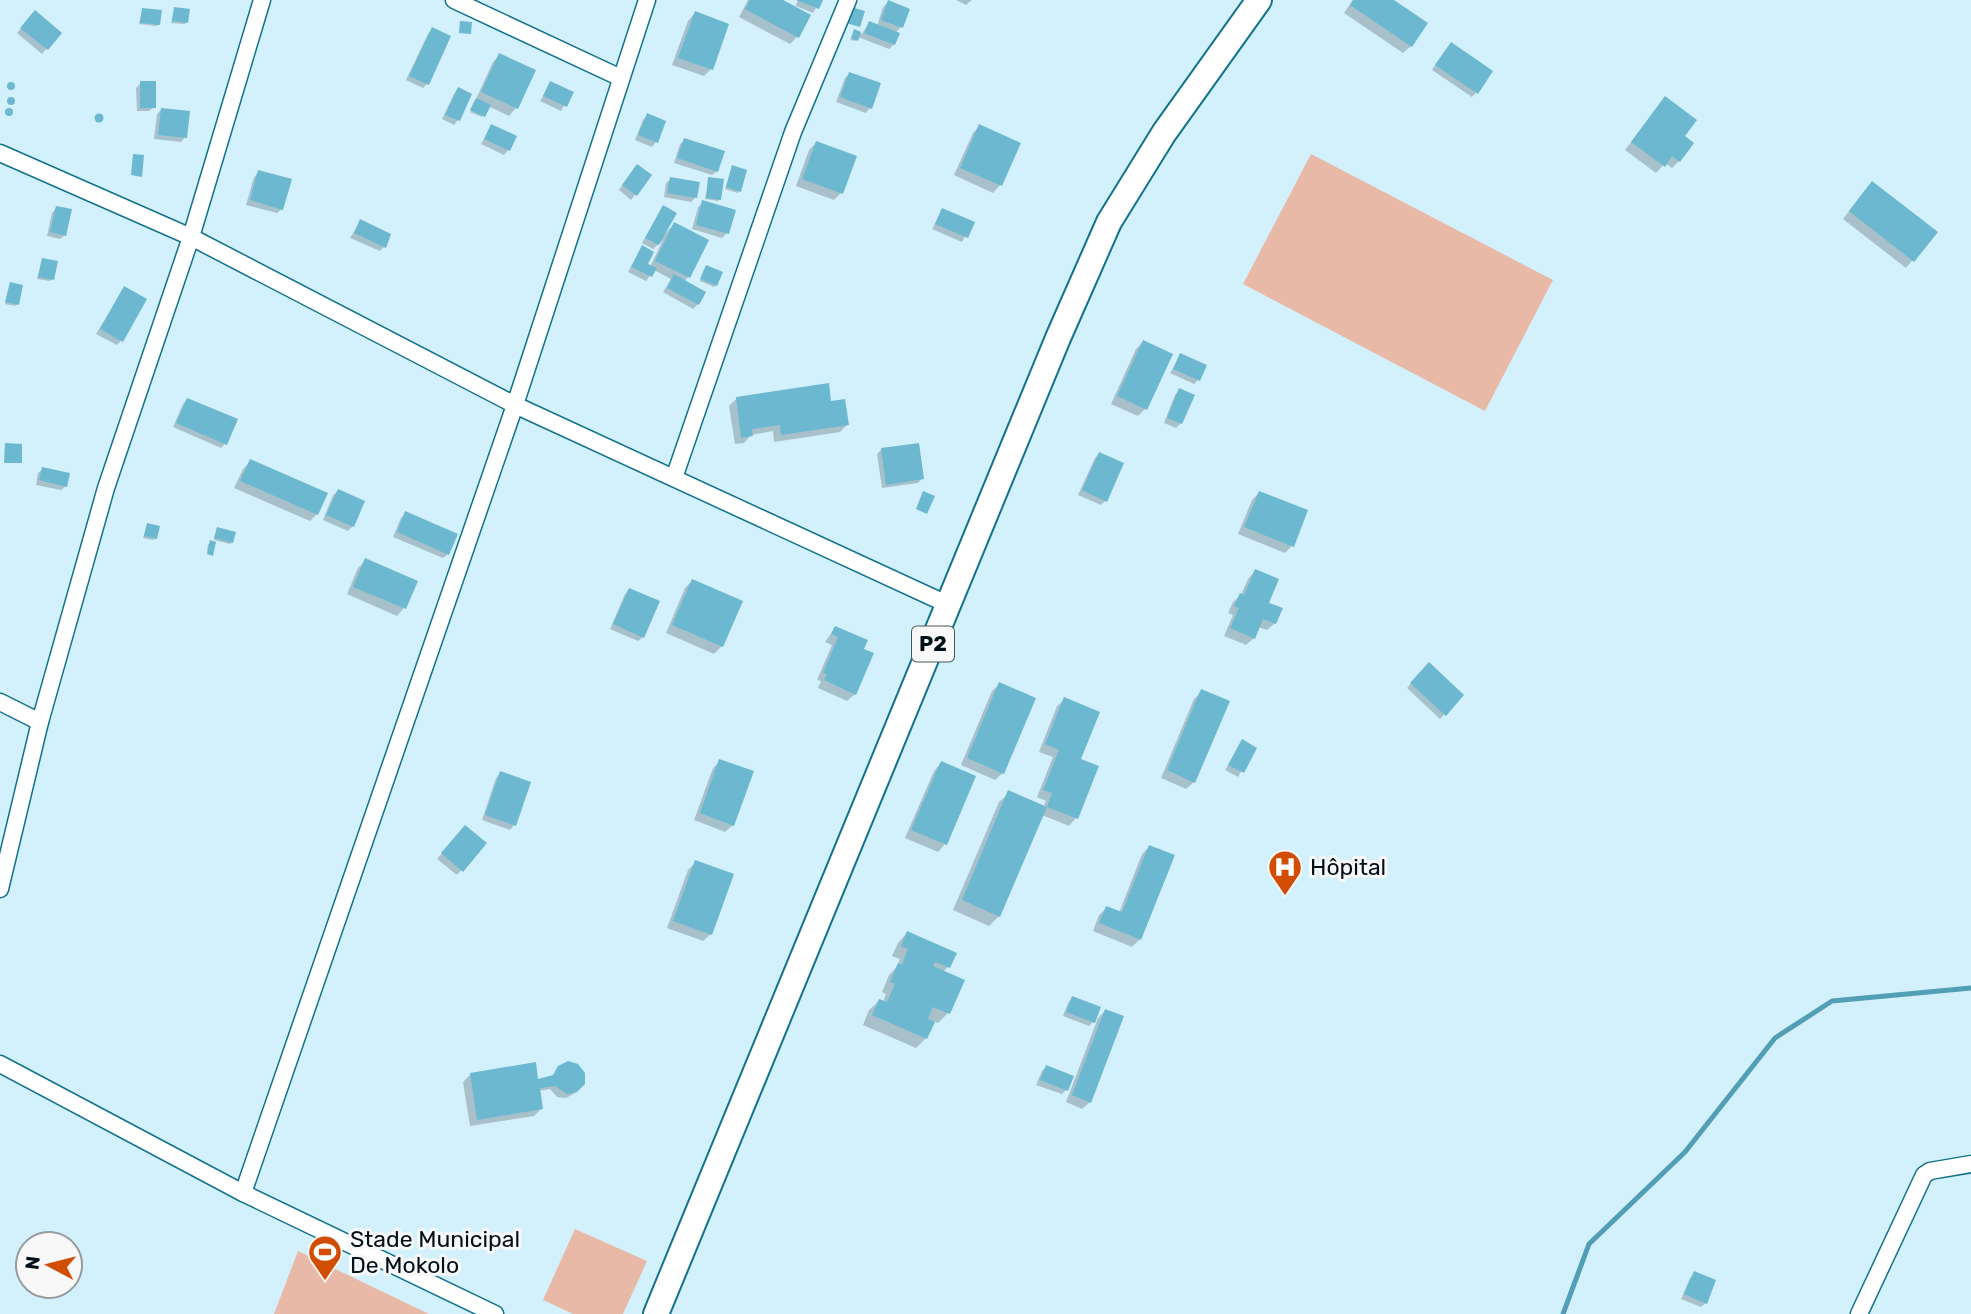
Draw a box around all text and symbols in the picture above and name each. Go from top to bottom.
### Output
road number: P2 [912,626,954,662]
hospital icon: Hôpital [1266,848,1304,897]
place label: Hôpital [1310,853,1386,881]
place label: Stade Municipal De Mokolo [350,1225,520,1279]
north arrow [14,1230,84,1300]
sports icon: Stade Municipal De Mokolo [306,1233,344,1282]
text: N [20,1255,45,1271]

